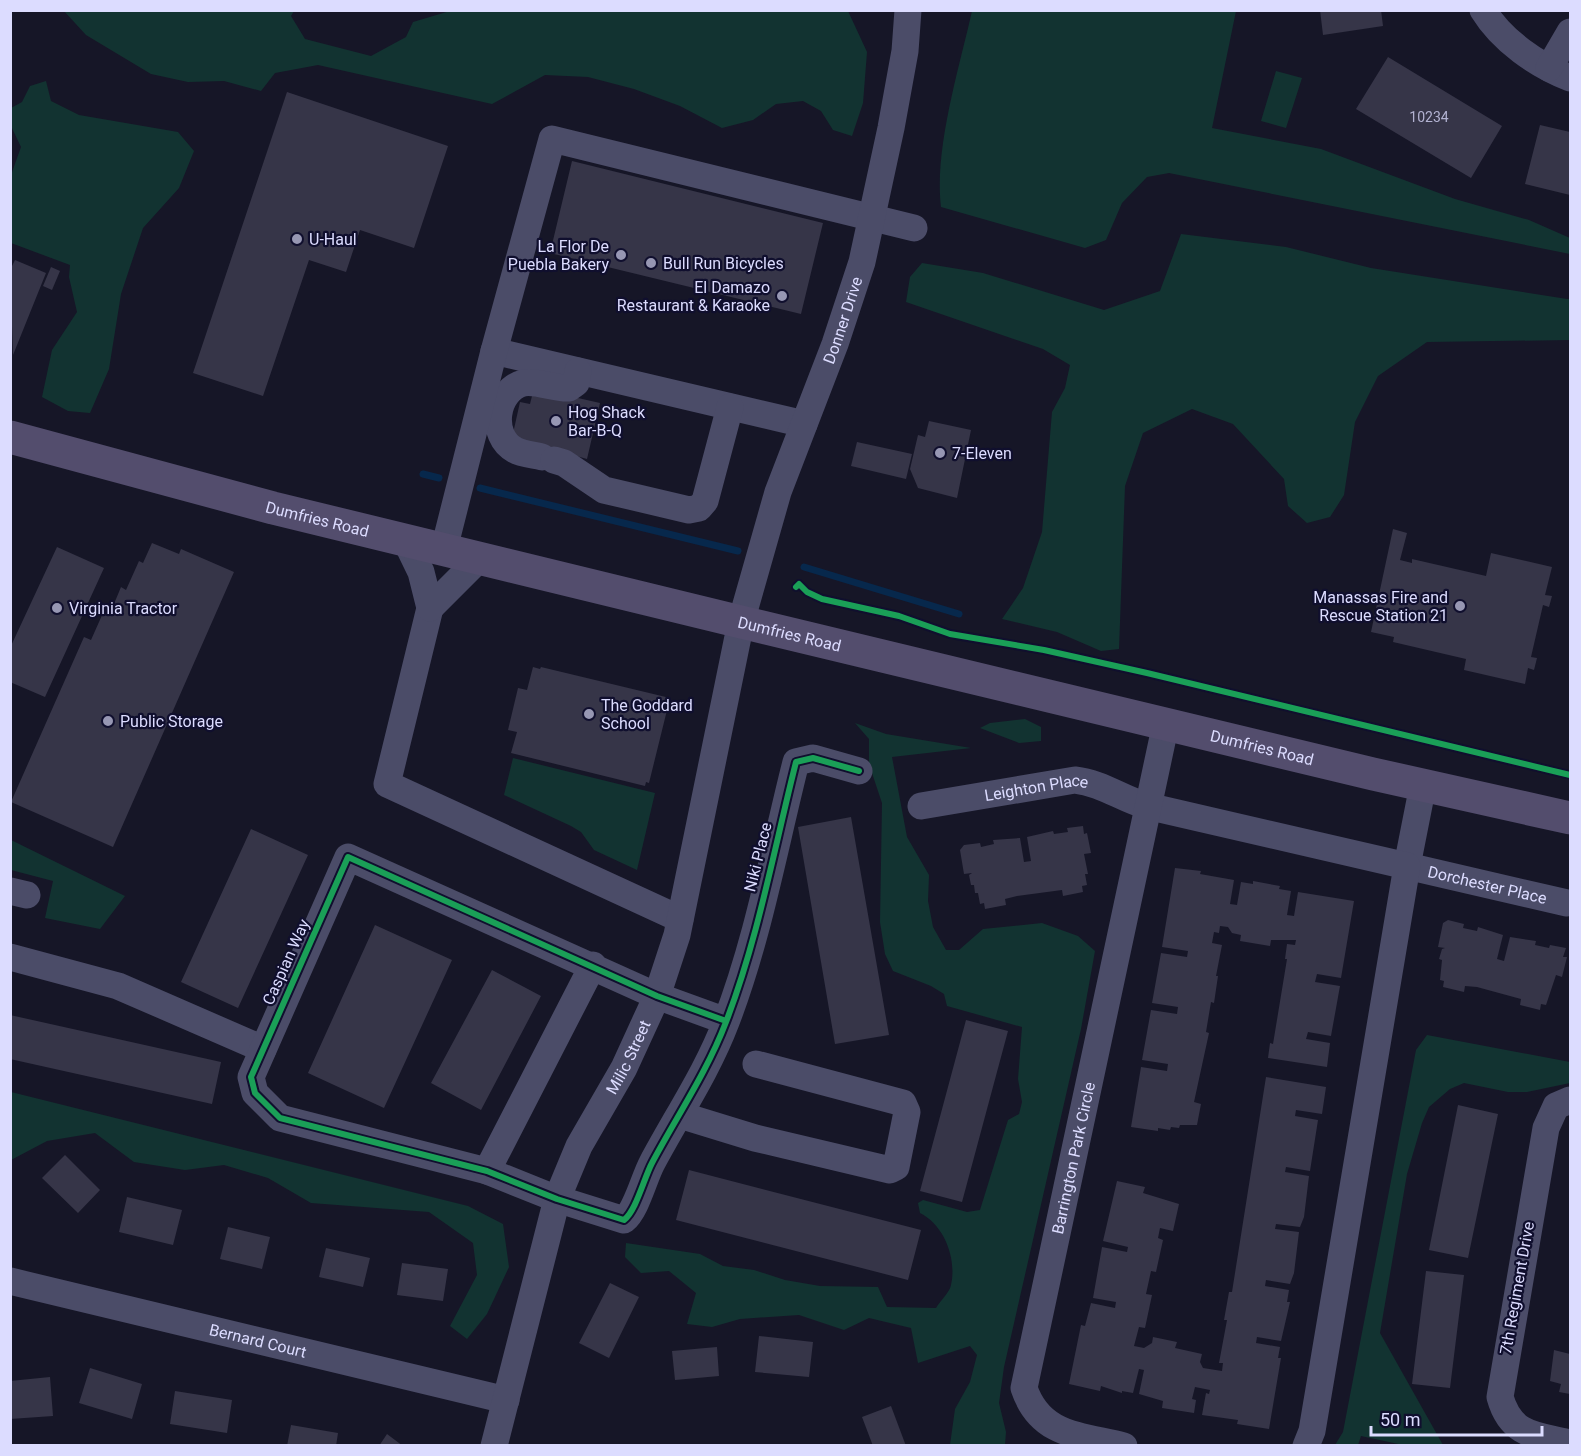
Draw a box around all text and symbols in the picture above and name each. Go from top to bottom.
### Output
house number: 10234 [1409,109,1449,125]
place label: U-Haul [309,230,357,249]
marker: U-Haul [290,232,304,246]
place label: La Flor De Puebla Bakery [508,237,609,274]
marker: La Flor De Puebla Bakery [614,248,628,262]
place label: Bull Run Bicycles [663,254,784,273]
marker: Bull Run Bicycles [644,256,658,270]
street label: Donner Drive [819,274,866,367]
place label: El Damazo Restaurant & Karaoke [617,278,770,315]
marker: El Damazo Restaurant & Karaoke [775,289,789,303]
place label: Hog Shack Bar-B-Q [568,403,646,440]
marker: Hog Shack Bar-B-Q [549,414,563,428]
place label: 7-Eleven [952,444,1012,463]
marker: 7-Eleven [933,446,947,460]
street label: Dumfries Road [264,497,371,541]
place label: Manassas Fire and Rescue Station 21 [1313,588,1448,625]
place label: Virginia Tractor [69,599,178,618]
marker: Manassas Fire and Rescue Station 21 [1453,599,1467,613]
marker: Virginia Tractor [50,601,64,615]
street label: Dumfries Road [736,612,843,655]
place label: The Goddard School [601,696,693,733]
marker: The Goddard School [582,707,596,721]
place label: Public Storage [120,712,223,731]
marker: Public Storage [101,714,115,728]
street label: Dumfries Road [1208,726,1316,769]
street label: Leighton Place [983,770,1090,805]
street label: Niki Place [740,820,776,894]
street label: Dorchester Place [1426,862,1549,908]
street label: Caspian Way [259,916,314,1008]
street label: Milic Street [602,1017,654,1097]
street label: Barrington Park Circle [1048,1080,1099,1236]
street label: 7th Regiment Drive [1496,1220,1538,1356]
street label: Bernard Court [208,1320,308,1361]
scale bar [1371,1399,1542,1437]
text: 50 m [1380,1409,1420,1430]

